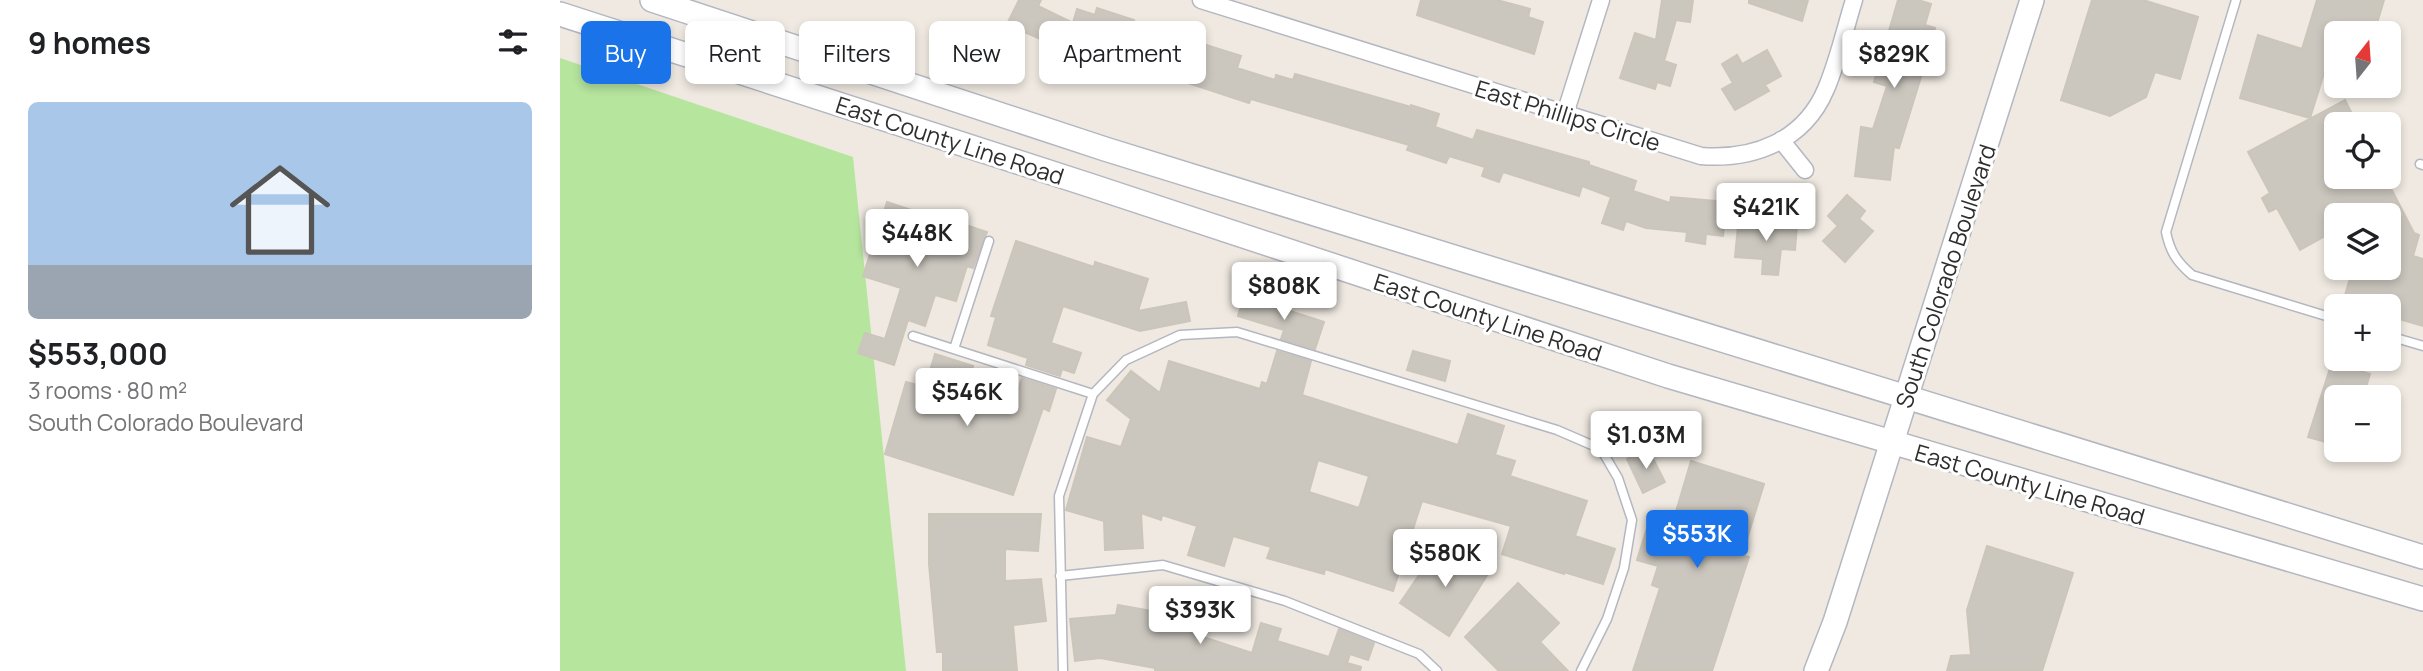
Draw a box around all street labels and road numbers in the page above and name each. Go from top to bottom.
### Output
street label: East Phillips Circle [1471,72,1665,158]
street label: East County Line Road [832,88,1068,192]
street label: South Colorado Boulevard [1887,140,2003,412]
street label: East County Line Road [1370,265,1606,369]
street label: East County Line Road [1911,436,2149,532]

